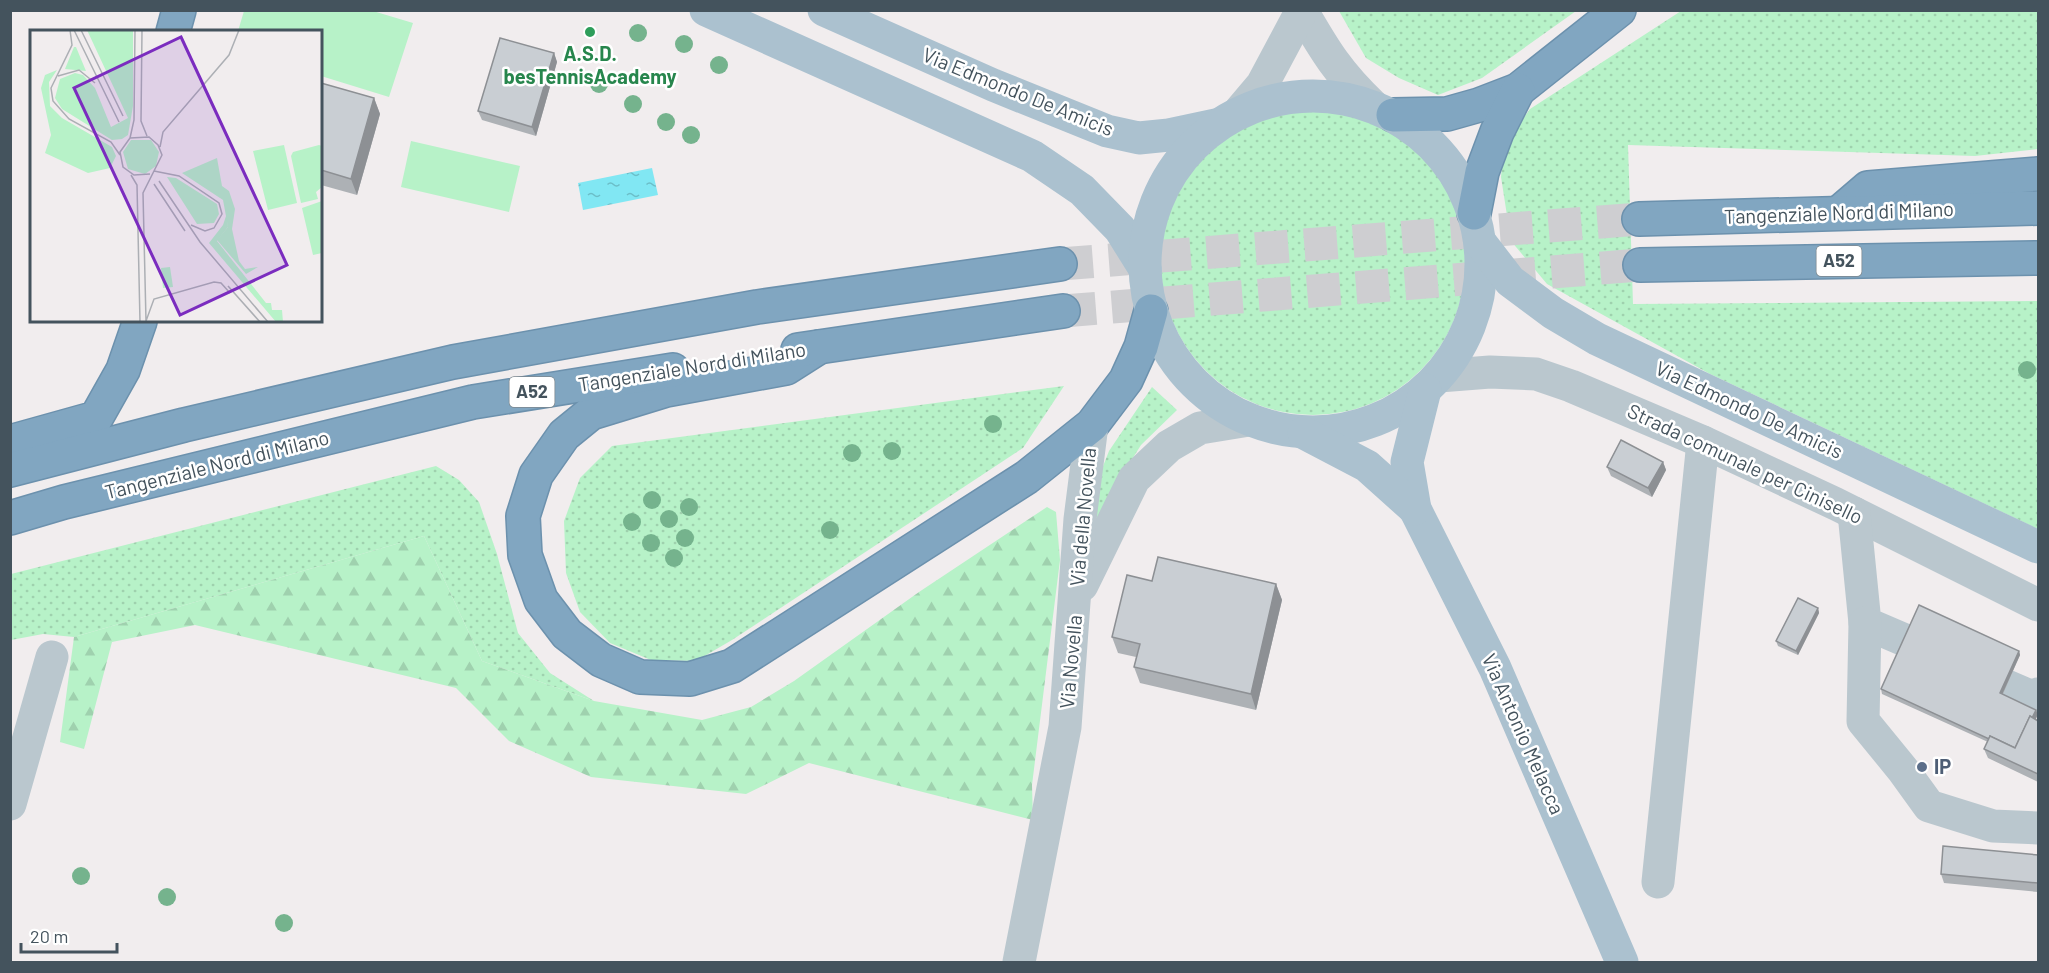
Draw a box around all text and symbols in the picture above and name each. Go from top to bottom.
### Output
marker: A.S.D. besTennisAcademy [583,25,597,39]
inset map [30,30,322,322]
place label: A.S.D. besTennisAcademy [504,41,677,88]
street label: Via Edmondo De Amicis [919,42,1117,140]
street label: Tangenziale Nord di Milano [1724,196,1954,228]
road number: A52 [1816,246,1862,276]
street label: Tangenziale Nord di Milano [576,336,807,396]
street label: Via Edmondo De Amicis [1652,355,1847,463]
road number: A52 [510,377,554,407]
street label: Strada comunale per Cinisello [1624,398,1867,528]
street label: Tangenziale Nord di Milano [102,425,331,503]
street label: Via della Novella [1064,446,1100,587]
street label: Via Novella [1054,614,1086,710]
street label: Via Antonio Melacca [1478,649,1570,818]
place label: IP [1934,754,1951,778]
marker: IP [1915,760,1929,774]
scale bar [21,916,117,954]
text: 20 m [30,925,68,947]

